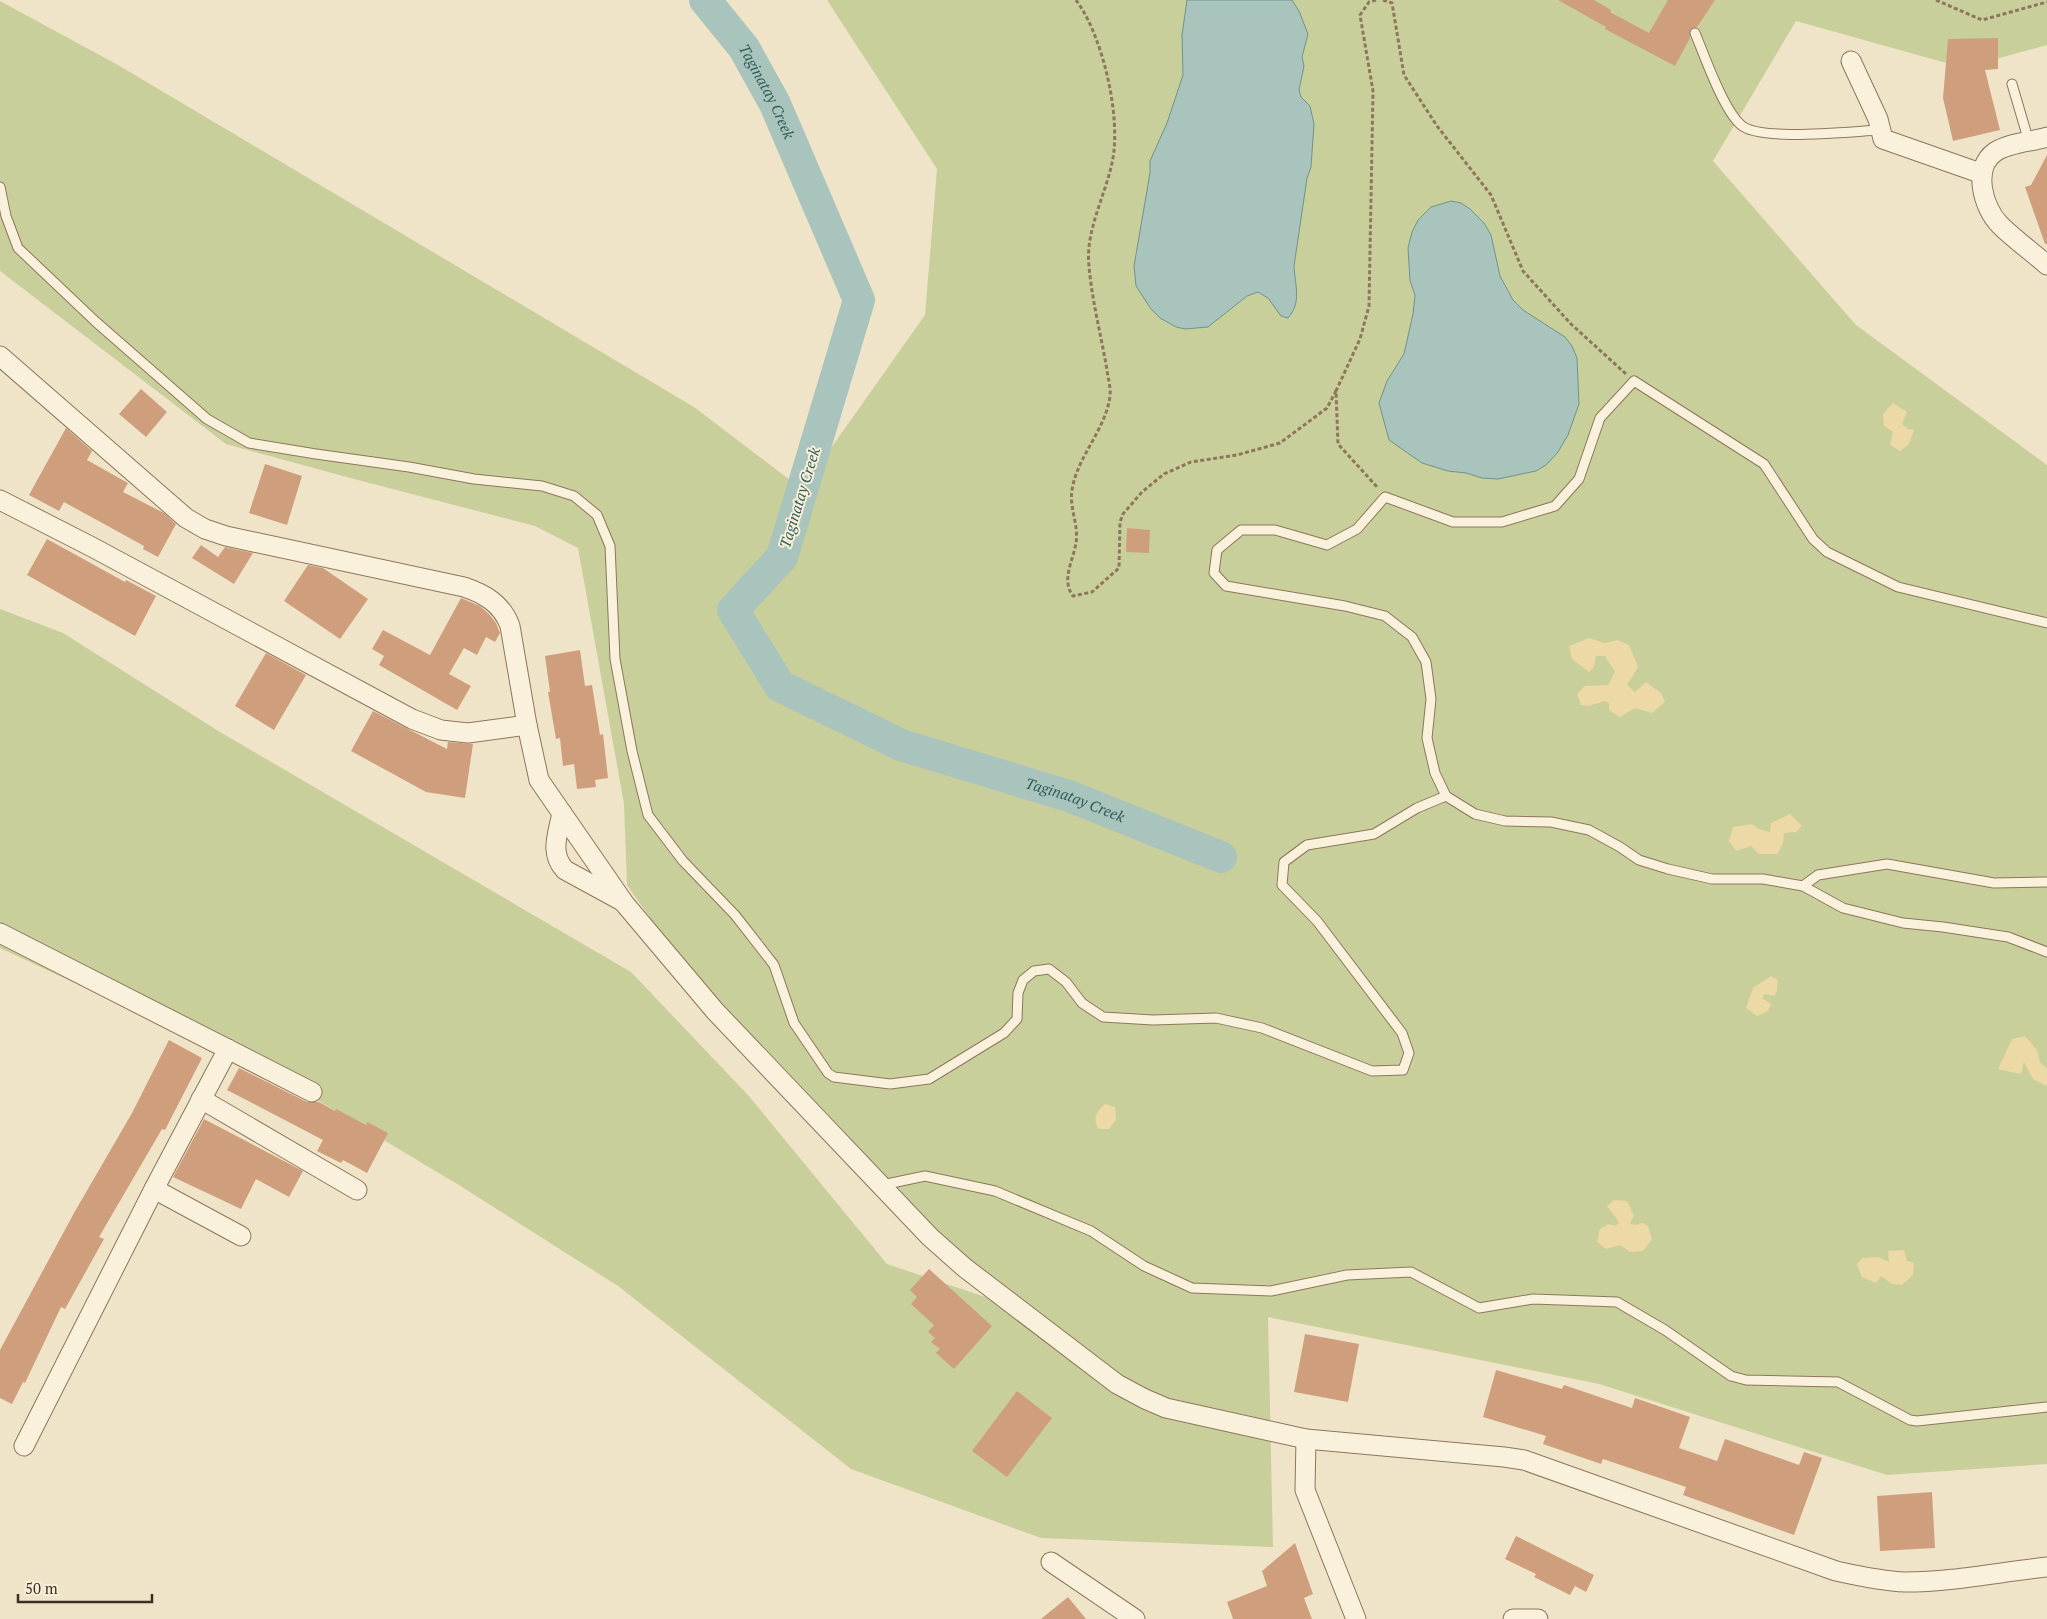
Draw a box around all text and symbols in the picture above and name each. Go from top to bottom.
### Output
water label: Taginatay Creek [735,40,800,142]
water label: Taginatay Creek [774,444,824,550]
water label: Taginatay Creek [1023,772,1129,827]
scale bar [18,1572,151,1604]
text: 50 m [25,1578,58,1598]

